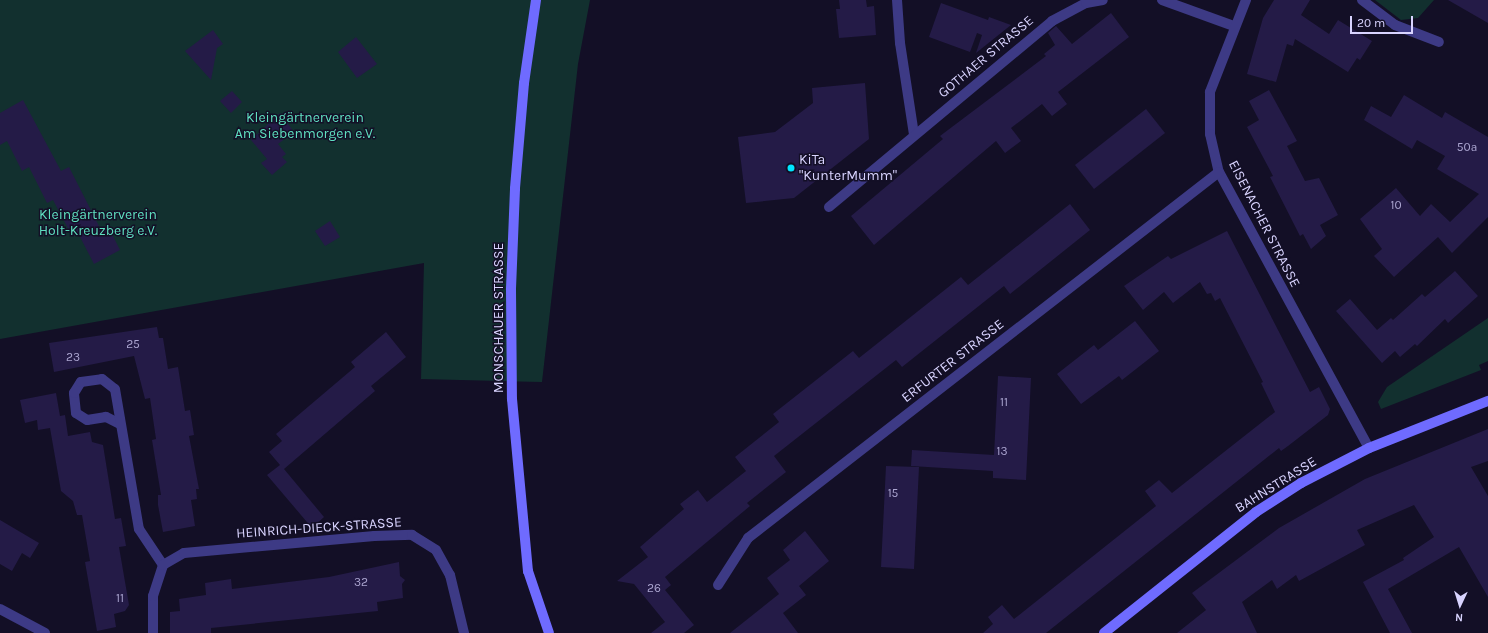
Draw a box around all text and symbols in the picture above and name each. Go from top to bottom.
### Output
scale bar [1352,8,1415,34]
street label: GOTHAER STRASSE [935,12,1037,102]
text: 20 m [1357,16,1385,30]
park label: Kleingärtnerverein Am Siebenmorgen e.V. [235,110,375,142]
house number: 50a [1457,141,1477,155]
place label: KiTa "KunterMumm" [799,152,897,184]
street label: EISENACHER STRASSE [1225,158,1303,290]
marker: KiTa "KunterMumm" [786,163,796,173]
house number: 10 [1390,199,1402,213]
park label: Kleingärtnerverein Holt-Kreuzberg e.V. [39,207,157,240]
street label: MONSCHAUER STRASSE [491,243,507,393]
street label: ERFURTER STRASSE [899,316,1007,406]
house number: 25 [126,338,140,352]
house number: 23 [66,351,80,365]
house number: 11 [1000,396,1008,410]
house number: 13 [996,445,1008,459]
street label: BAHNSTRASSE [1232,453,1320,517]
house number: 15 [888,487,898,501]
street label: HEINRICH-DIECK-STRASSE [236,514,402,542]
house number: 32 [354,576,368,590]
house number: 26 [647,582,661,596]
north arrow [1440,585,1480,625]
house number: 11 [116,592,124,606]
text: N [1455,611,1464,624]

